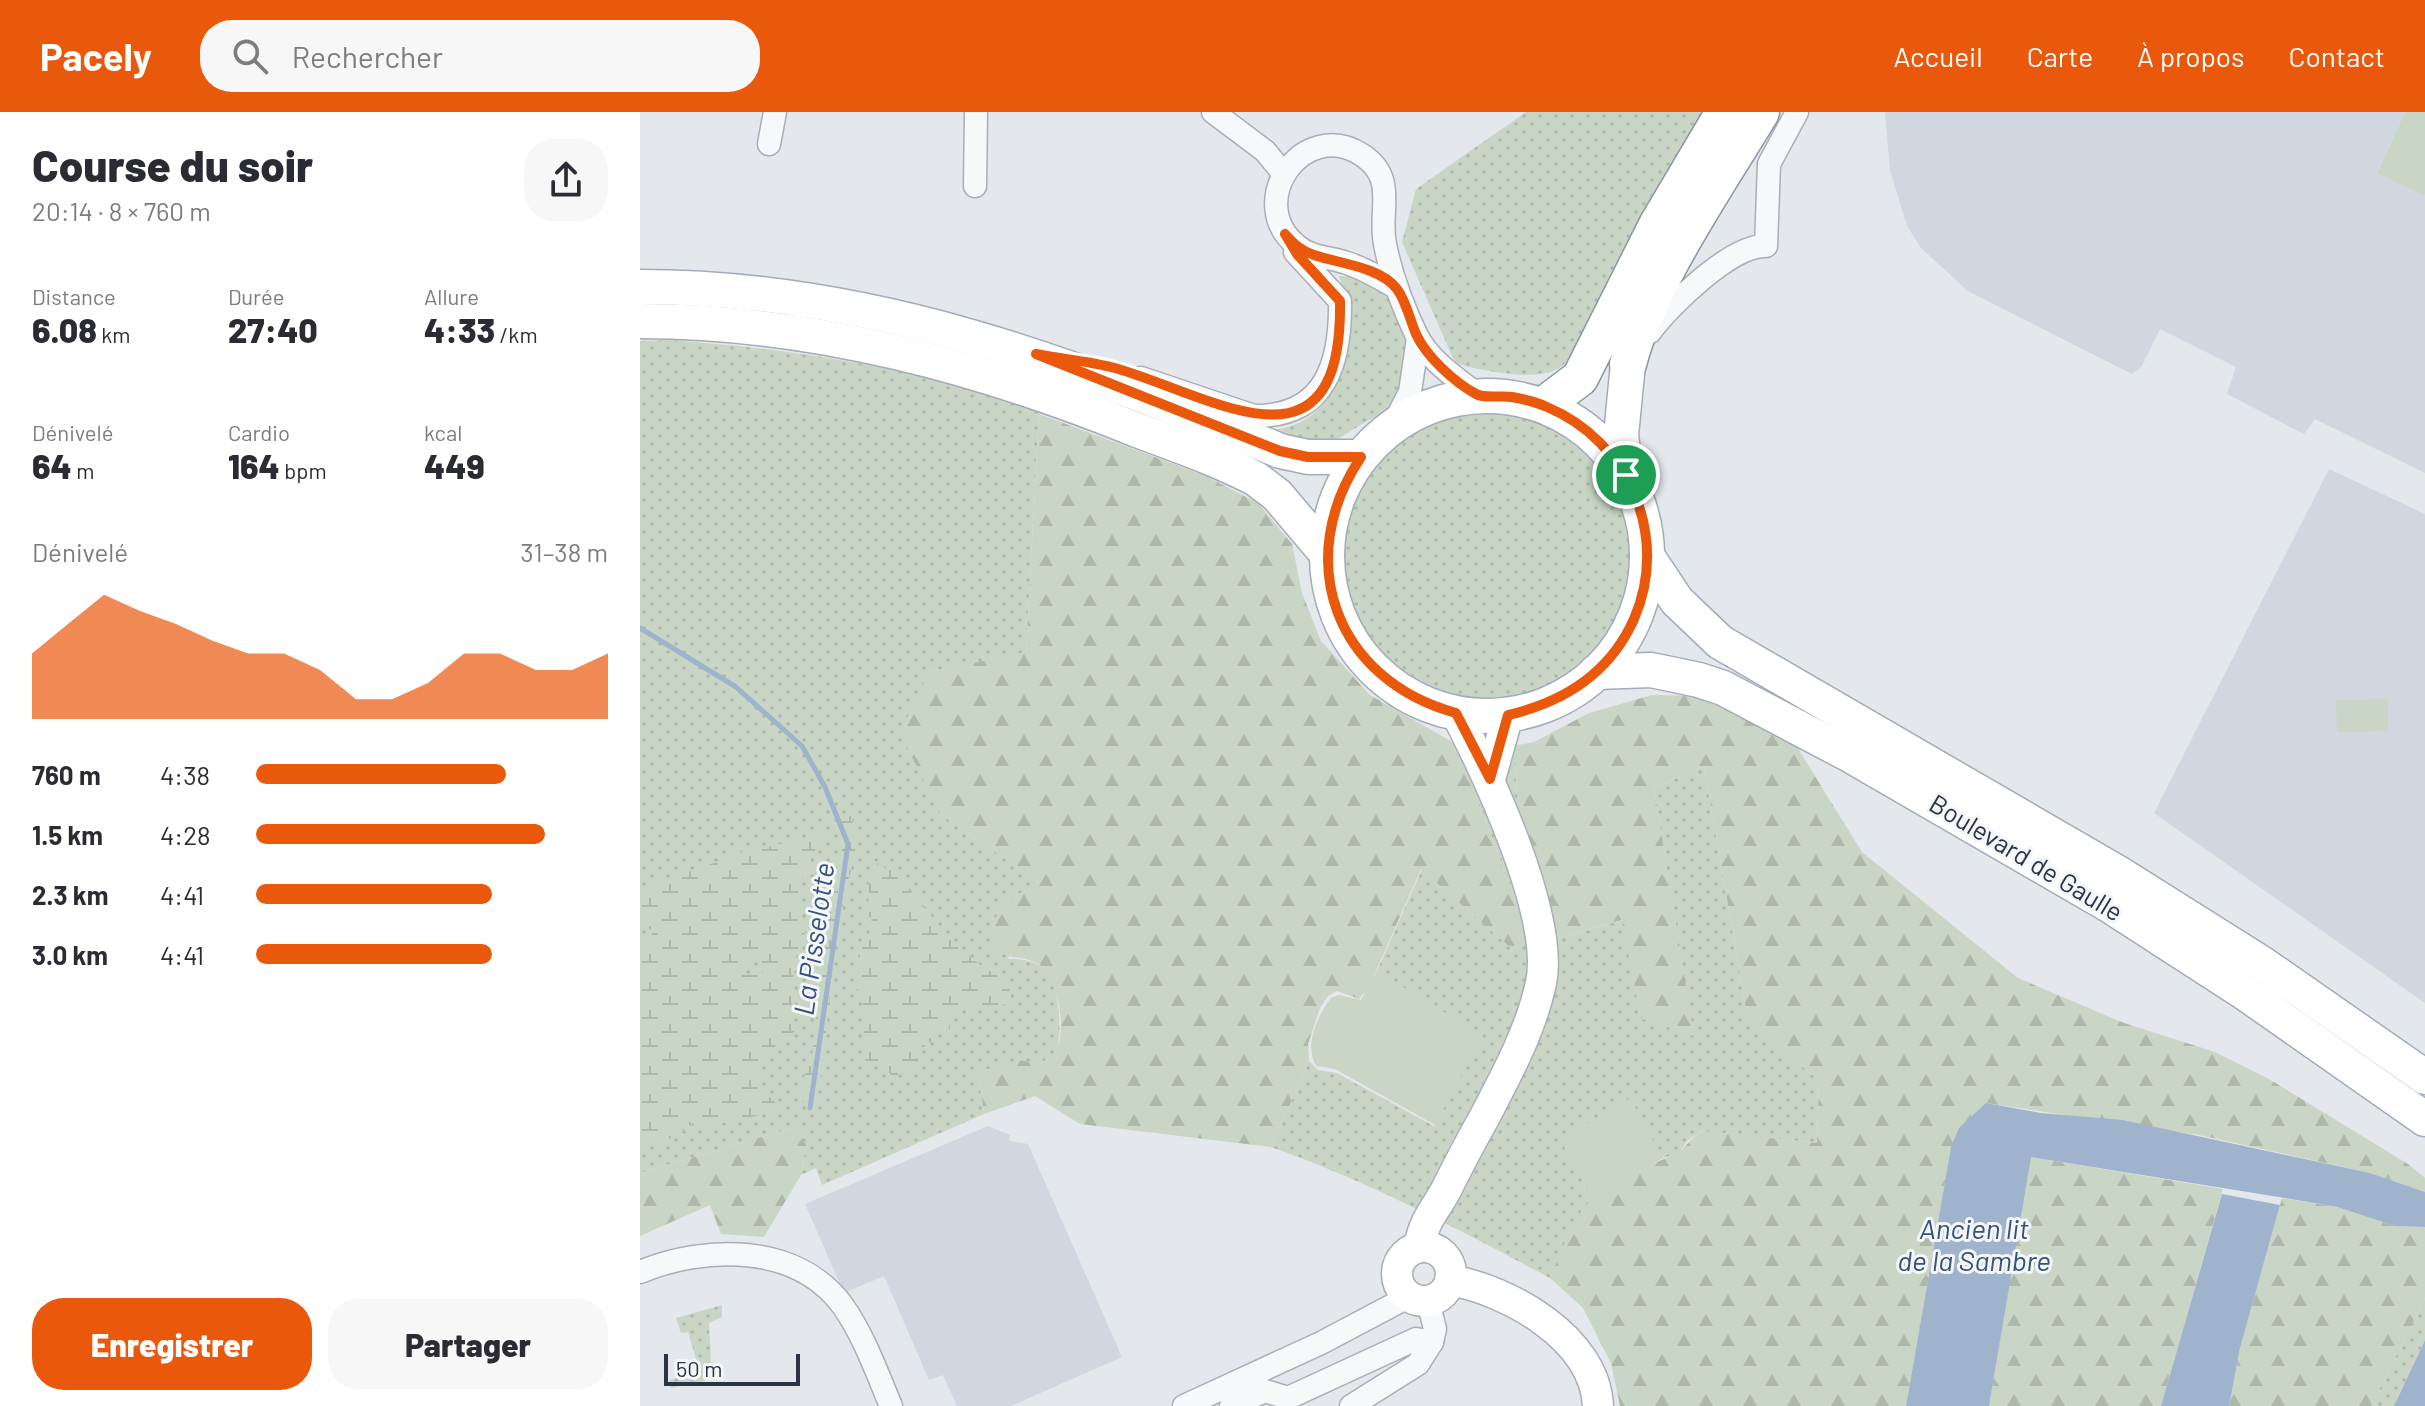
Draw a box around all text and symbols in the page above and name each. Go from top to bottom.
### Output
search box [200,20,760,92]
text: Pacely [40,33,152,79]
icon: search [228,34,272,78]
text: Rechercher [292,38,443,74]
text: Accueil [1893,39,1983,73]
text: Carte [2027,39,2093,73]
text: À propos [2137,39,2244,73]
text: Contact [2288,39,2385,73]
text: Course du soir [32,138,313,191]
button: share [524,138,608,222]
text: 20:14 · 8 × 760 m [32,195,211,226]
text: Distance [32,283,116,309]
text: Durée [228,283,284,309]
text: Allure [424,283,479,309]
text: 6.08 [32,309,97,350]
text: 27:40 [228,309,318,350]
text: 4:33 [424,309,495,350]
text: km [97,321,131,347]
text: /km [495,321,538,347]
text: Dénivelé [32,419,113,445]
text: Cardio [228,419,290,445]
text: kcal [424,419,462,445]
pin [1592,441,1660,509]
text: 64 [32,445,72,486]
text: 164 [228,445,280,486]
text: 449 [424,445,485,486]
icon: arrive [1604,453,1648,497]
text: m [72,457,94,483]
text: bpm [280,457,327,483]
text: Dénivelé [32,536,128,567]
text: 31–38 m [520,536,608,567]
text: 760 m [32,759,101,790]
text: 4:38 [160,759,210,790]
street label: Boulevard de Gaulle [1924,787,2129,927]
text: 1.5 km [32,819,103,850]
text: 4:28 [160,819,211,850]
water label: La Pisselotte [785,860,841,1017]
text: 2.3 km [32,879,108,910]
text: 4:41 [160,879,204,910]
text: 3.0 km [32,939,108,970]
text: 4:41 [160,939,204,970]
water label: Ancien lit de la Sambre [1897,1211,2051,1277]
button: Enregistrer [32,1298,312,1390]
button: Partager [328,1298,608,1390]
scale bar [664,1350,800,1386]
text: 50 m [676,1355,722,1381]

